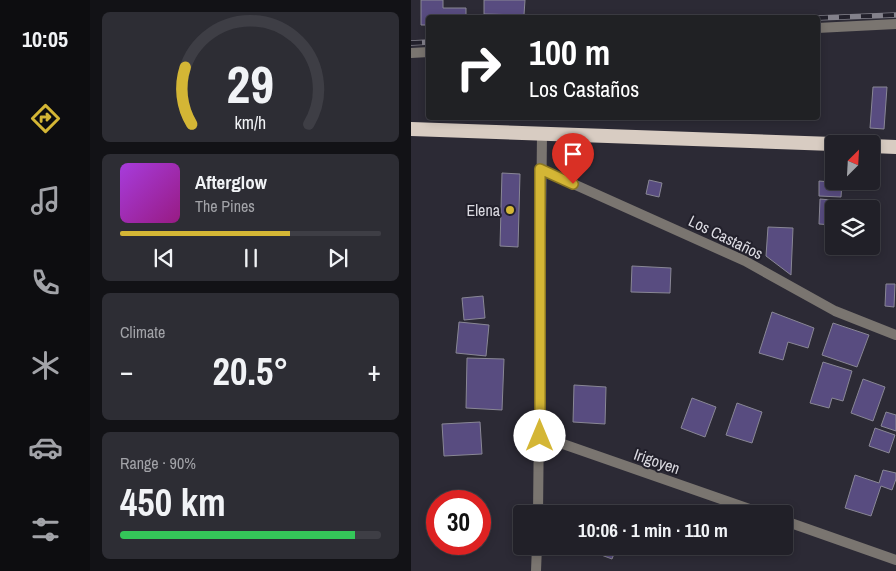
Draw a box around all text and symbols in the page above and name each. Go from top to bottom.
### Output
text: 10:05 [22,24,68,54]
text: 100 m [529,29,610,76]
icon: right [446,35,511,100]
text: 29 [227,49,274,119]
text: Los Castaños [529,74,639,104]
icon: directions [28,101,63,136]
text: km/h [235,111,266,135]
pin [552,133,594,184]
north arrow [825,135,880,190]
map controls [825,135,880,255]
icon: arrive [559,140,587,168]
text: Afterglow [195,169,267,195]
icon: music [28,183,63,218]
text: The Pines [195,195,255,217]
place label: Elena [466,199,501,221]
button: layers [825,200,880,255]
marker: Elena [504,204,516,216]
street label: Los Castaños [685,210,767,264]
icon: previous [150,244,178,272]
icon: pause [237,244,265,272]
icon: next [324,244,352,272]
icon: phone [28,265,63,300]
text: Climate [120,321,165,343]
text: 20.5° [213,346,288,397]
icon: climate [28,348,63,383]
text: − [120,352,133,390]
text: + [368,352,381,390]
position arrow [513,409,565,461]
icon: car [28,430,63,465]
street label: Irigoyen [631,443,683,479]
text: Range · 90% [120,452,196,474]
text: 450 km [120,477,226,528]
speed limit sign: 30 [426,490,491,555]
icon: filters [28,512,63,547]
text: 10:06 · 1 min · 110 m [578,517,728,543]

